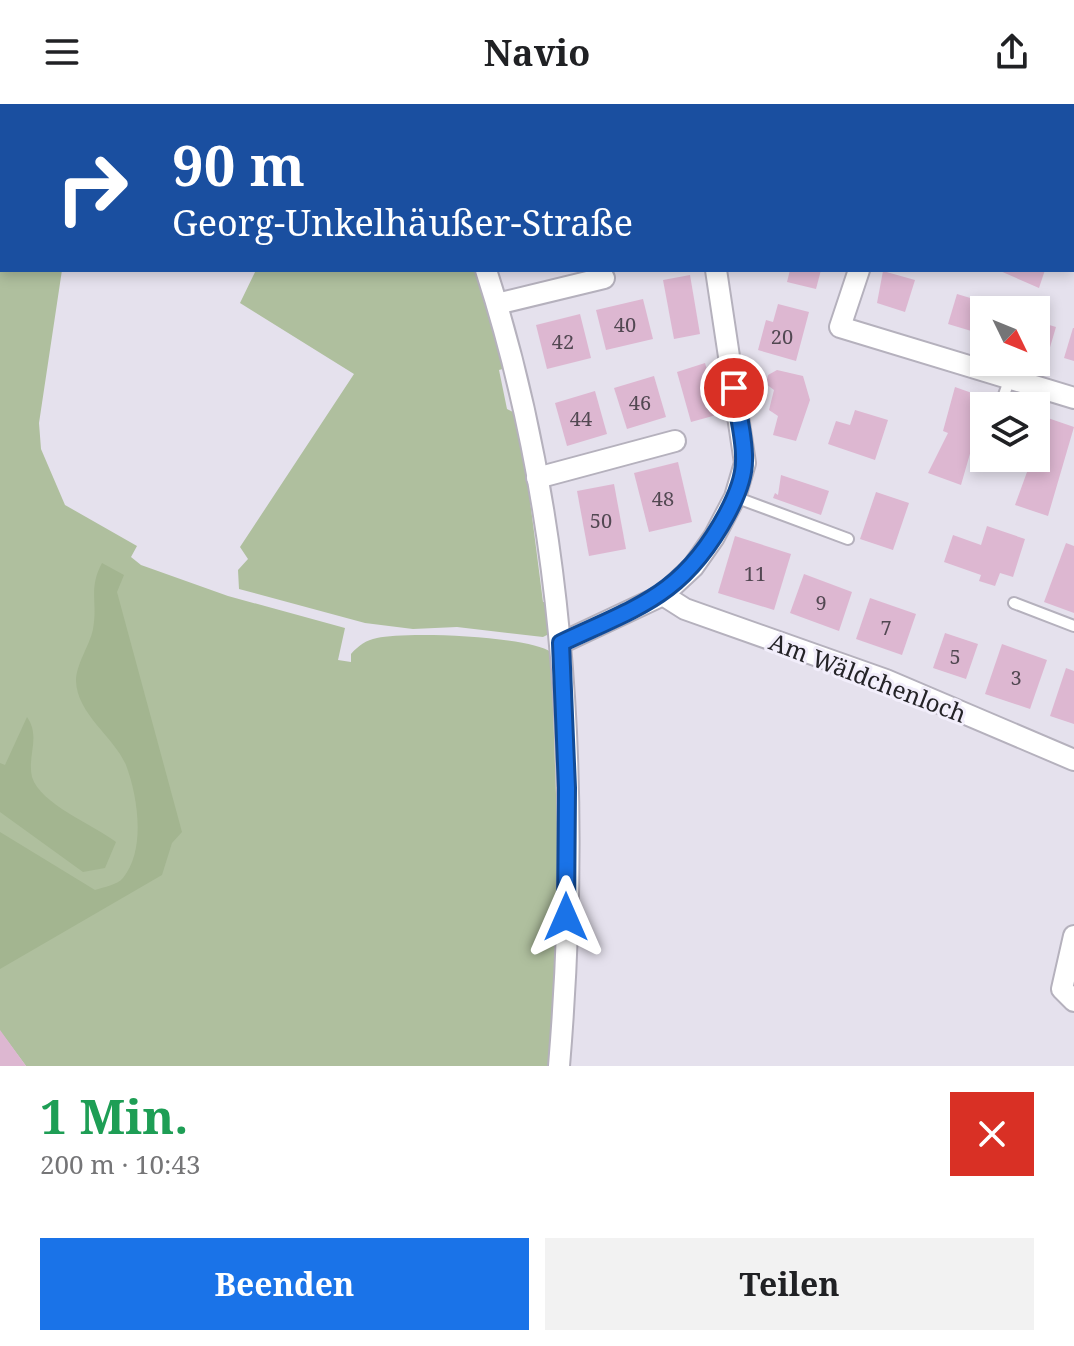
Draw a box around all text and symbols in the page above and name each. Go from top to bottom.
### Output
text: Navio [484,28,590,77]
icon: menu [40,30,84,74]
icon: share [990,30,1034,74]
text: 90 m [172,126,305,202]
icon: right [40,136,144,240]
text: Georg-Unkelhäußer-Straße [172,198,633,247]
north arrow [970,296,1050,376]
map controls [970,296,1050,472]
house number: 40 [614,311,636,338]
house number: 20 [771,323,793,350]
house number: 42 [552,328,574,355]
pin [700,354,768,422]
icon: arrive [712,366,756,410]
house number: 46 [629,389,651,416]
button: layers [970,392,1050,472]
house number: 44 [570,405,592,432]
house number: 48 [652,485,674,512]
house number: 50 [590,507,612,534]
house number: 11 [744,560,766,587]
house number: 9 [815,589,827,616]
house number: 7 [880,614,892,641]
street label: Am Wäldchenloch [765,624,971,730]
house number: 5 [949,643,961,670]
house number: 3 [1010,664,1022,691]
position arrow [524,875,608,959]
text: 1 Min. [40,1083,188,1148]
button: close [950,1092,1034,1176]
text: 200 m · 10:43 [40,1146,201,1182]
button: Beenden [40,1238,529,1330]
button: Teilen [545,1238,1034,1330]

